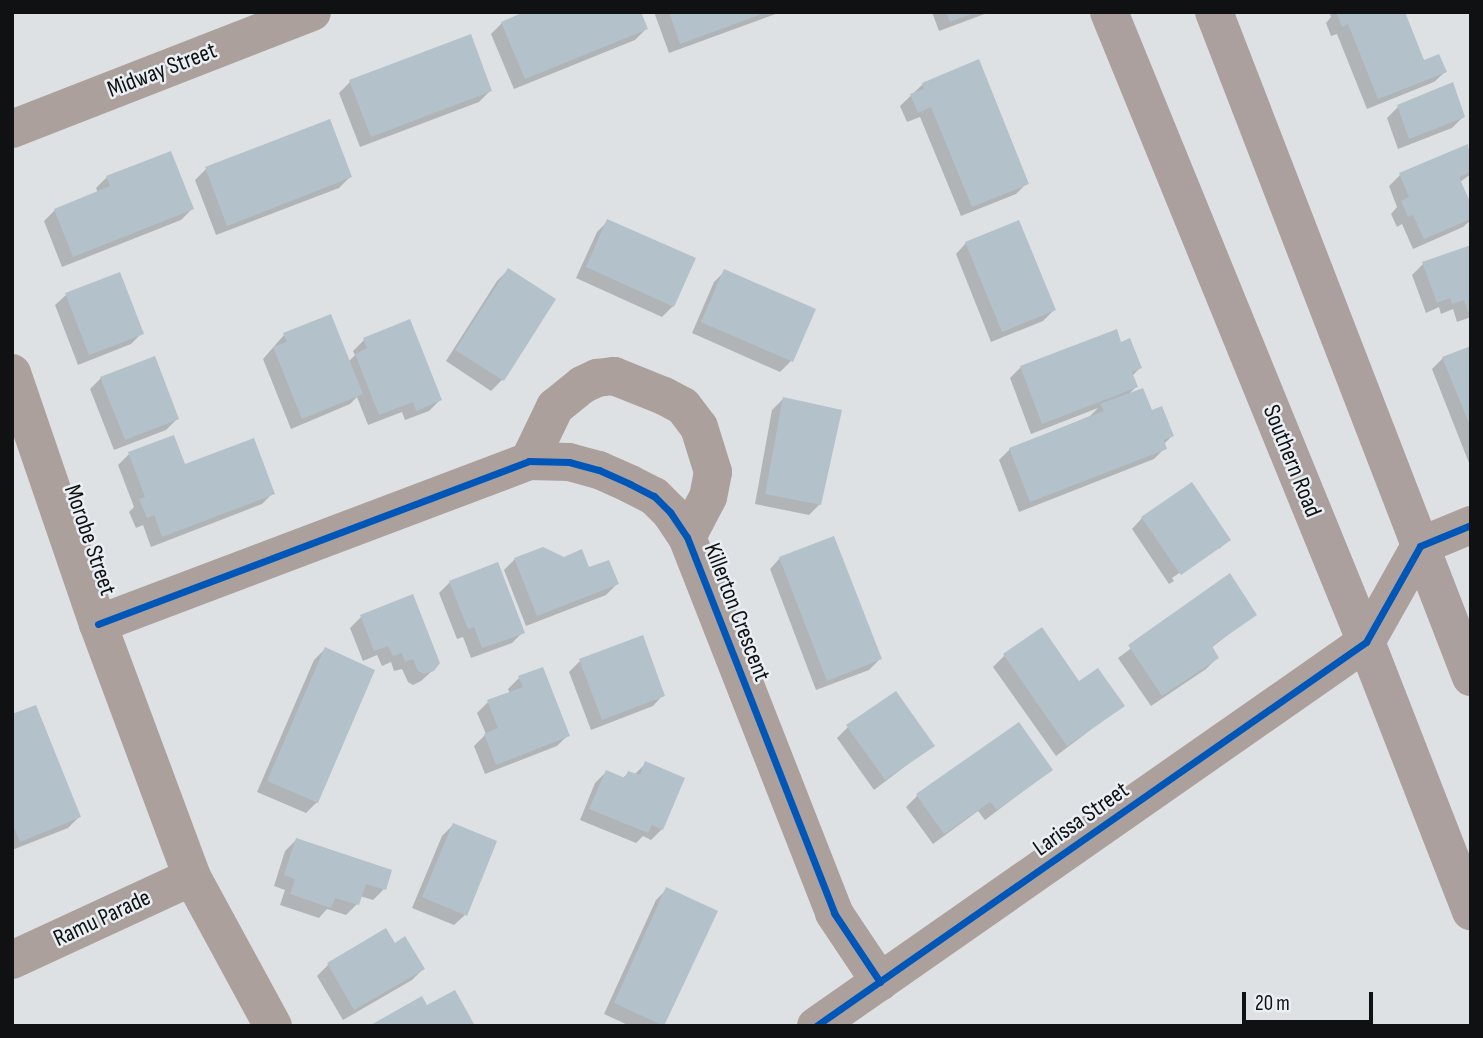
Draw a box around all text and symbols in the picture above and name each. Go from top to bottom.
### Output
street label: Midway Street [103,36,221,104]
street label: Southern Road [1256,401,1328,521]
street label: Morobe Street [58,481,122,599]
street label: Killerton Crescent [697,539,777,685]
street label: Larissa Street [1028,776,1134,862]
street label: Ramu Parade [49,883,155,953]
scale bar [1245,978,1376,1022]
text: 20 m [1255,991,1290,1016]

